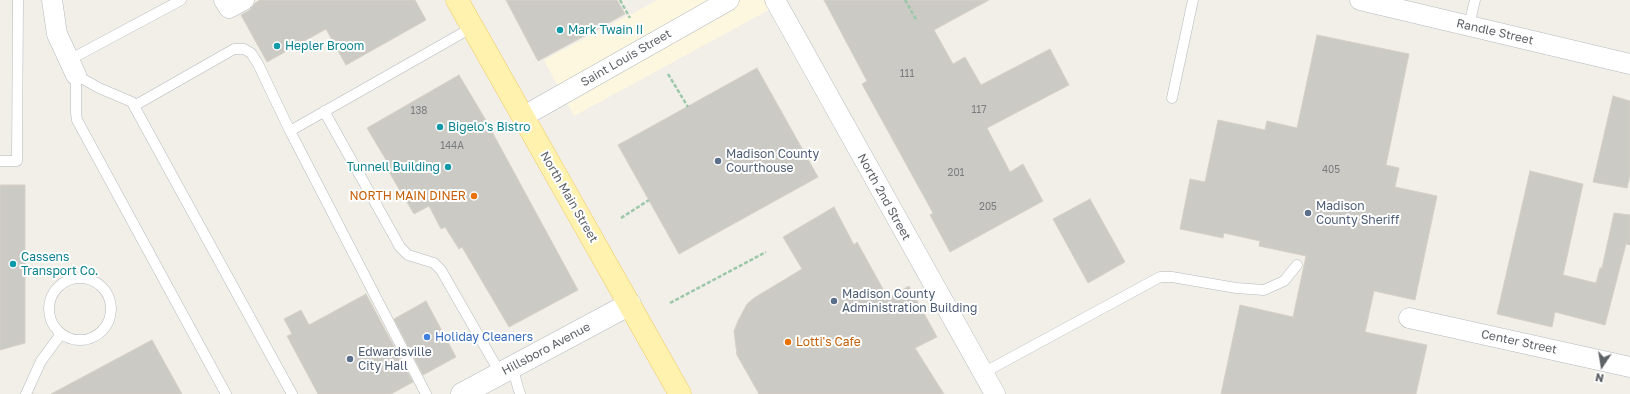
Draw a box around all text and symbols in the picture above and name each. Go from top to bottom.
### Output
street label: Randle Street [1455,16,1535,48]
place label: Mark Twain II [568,23,643,37]
marker: Mark Twain II [555,25,565,35]
street label: Saint Louis Street [578,26,674,90]
place label: Hepler Broom [285,39,364,53]
marker: Hepler Broom [272,41,282,51]
house number: 111 [900,68,914,80]
house number: 117 [972,104,986,116]
house number: 138 [411,105,427,117]
place label: Bigelo's Bistro [448,120,531,134]
marker: Bigelo's Bistro [435,122,445,132]
house number: 144A [440,140,464,152]
place label: Madison County Courthouse [726,147,819,175]
street label: North Main Street [537,149,601,245]
street label: North 2nd Street [854,151,914,243]
marker: Madison County Courthouse [713,156,723,166]
place label: Tunnell Building [346,160,440,174]
marker: Tunnell Building [443,162,453,172]
house number: 405 [1322,164,1340,176]
house number: 201 [948,167,964,179]
place label: NORTH MAIN DINER [349,189,466,203]
marker: NORTH MAIN DINER [469,191,479,201]
place label: Madison County Sheriff [1316,199,1399,227]
house number: 205 [979,201,997,213]
marker: Madison County Sheriff [1303,208,1313,218]
place label: Cassens Transport Co. [21,250,98,278]
marker: Cassens Transport Co. [8,259,18,269]
place label: Madison County Administration Building [842,287,977,315]
marker: Madison County Administration Building [829,296,839,306]
street label: Hillsboro Avenue [499,320,593,378]
street label: Center Street [1480,327,1558,357]
place label: Holiday Cleaners [435,330,533,344]
marker: Holiday Cleaners [422,332,432,342]
place label: Lotti's Cafe [796,335,861,349]
marker: Lotti's Cafe [783,337,793,347]
place label: Edwardsville City Hall [358,345,432,373]
north arrow [1582,346,1622,386]
marker: Edwardsville City Hall [345,354,355,364]
text: N [1594,371,1605,385]

